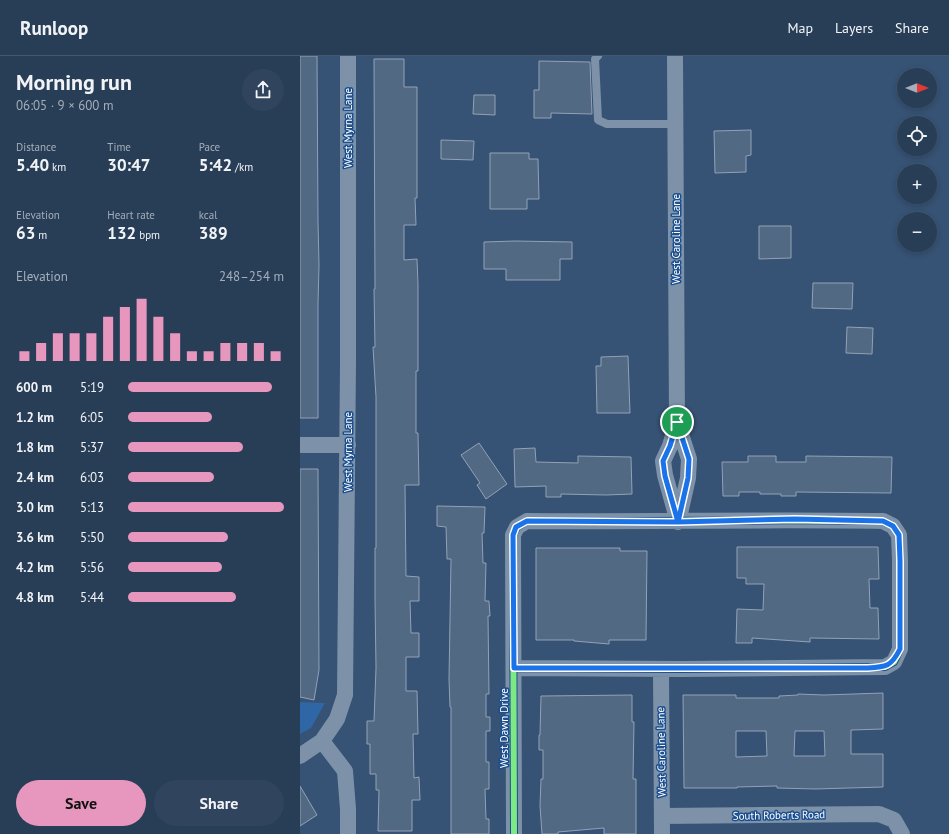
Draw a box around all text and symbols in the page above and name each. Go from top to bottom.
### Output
text: Runloop [20,16,88,40]
text: Map [787,19,813,37]
text: Layers [835,19,873,37]
text: Share [895,19,929,37]
text: Morning run [16,68,132,96]
north arrow [897,68,937,108]
map controls [897,68,937,252]
button: share [242,69,284,111]
street label: West Myrna Lane [341,88,355,168]
text: 06:05 · 9 × 600 m [16,97,113,114]
button: locate [897,116,937,156]
text: Distance [16,140,56,154]
text: Time [107,140,131,154]
text: Pace [199,140,220,154]
text: 5.40 [16,154,49,176]
text: 30:47 [107,154,150,176]
text: 5:42 [199,154,232,176]
text: km [49,160,66,174]
text: /km [232,160,253,174]
button: + [897,164,937,204]
street label: West Caroline Lane [669,194,683,284]
text: Elevation [16,208,60,222]
text: Heart rate [107,208,155,222]
text: kcal [199,208,217,222]
button: − [897,212,937,252]
text: 63 [16,222,35,244]
text: 132 [107,222,136,244]
text: 389 [199,222,228,244]
text: m [35,228,47,242]
text: bpm [136,228,160,242]
text: Elevation [16,268,68,285]
text: 248–254 m [219,268,284,285]
text: 600 m [16,379,52,396]
text: 5:19 [80,379,104,396]
pin [660,405,694,439]
text: 1.2 km [16,409,54,426]
text: 6:05 [80,409,104,426]
icon: arrive [666,411,688,433]
street label: West Myrna Lane [341,412,355,492]
text: 1.8 km [16,439,54,456]
text: 5:37 [80,439,104,456]
text: 2.4 km [16,469,54,486]
text: 6:03 [80,469,104,486]
text: 3.0 km [16,499,54,516]
text: 5:13 [80,499,104,516]
text: 3.6 km [16,529,54,546]
text: 5:50 [80,529,104,546]
text: 4.2 km [16,559,54,576]
text: 5:56 [80,559,104,576]
text: 4.8 km [16,589,54,606]
text: 5:44 [80,589,104,606]
street label: West Dawn Drive [497,688,511,768]
street label: West Caroline Lane [653,707,669,797]
button: Save [16,780,146,826]
button: Share [154,780,284,826]
street label: South Roberts Road [733,807,825,823]

